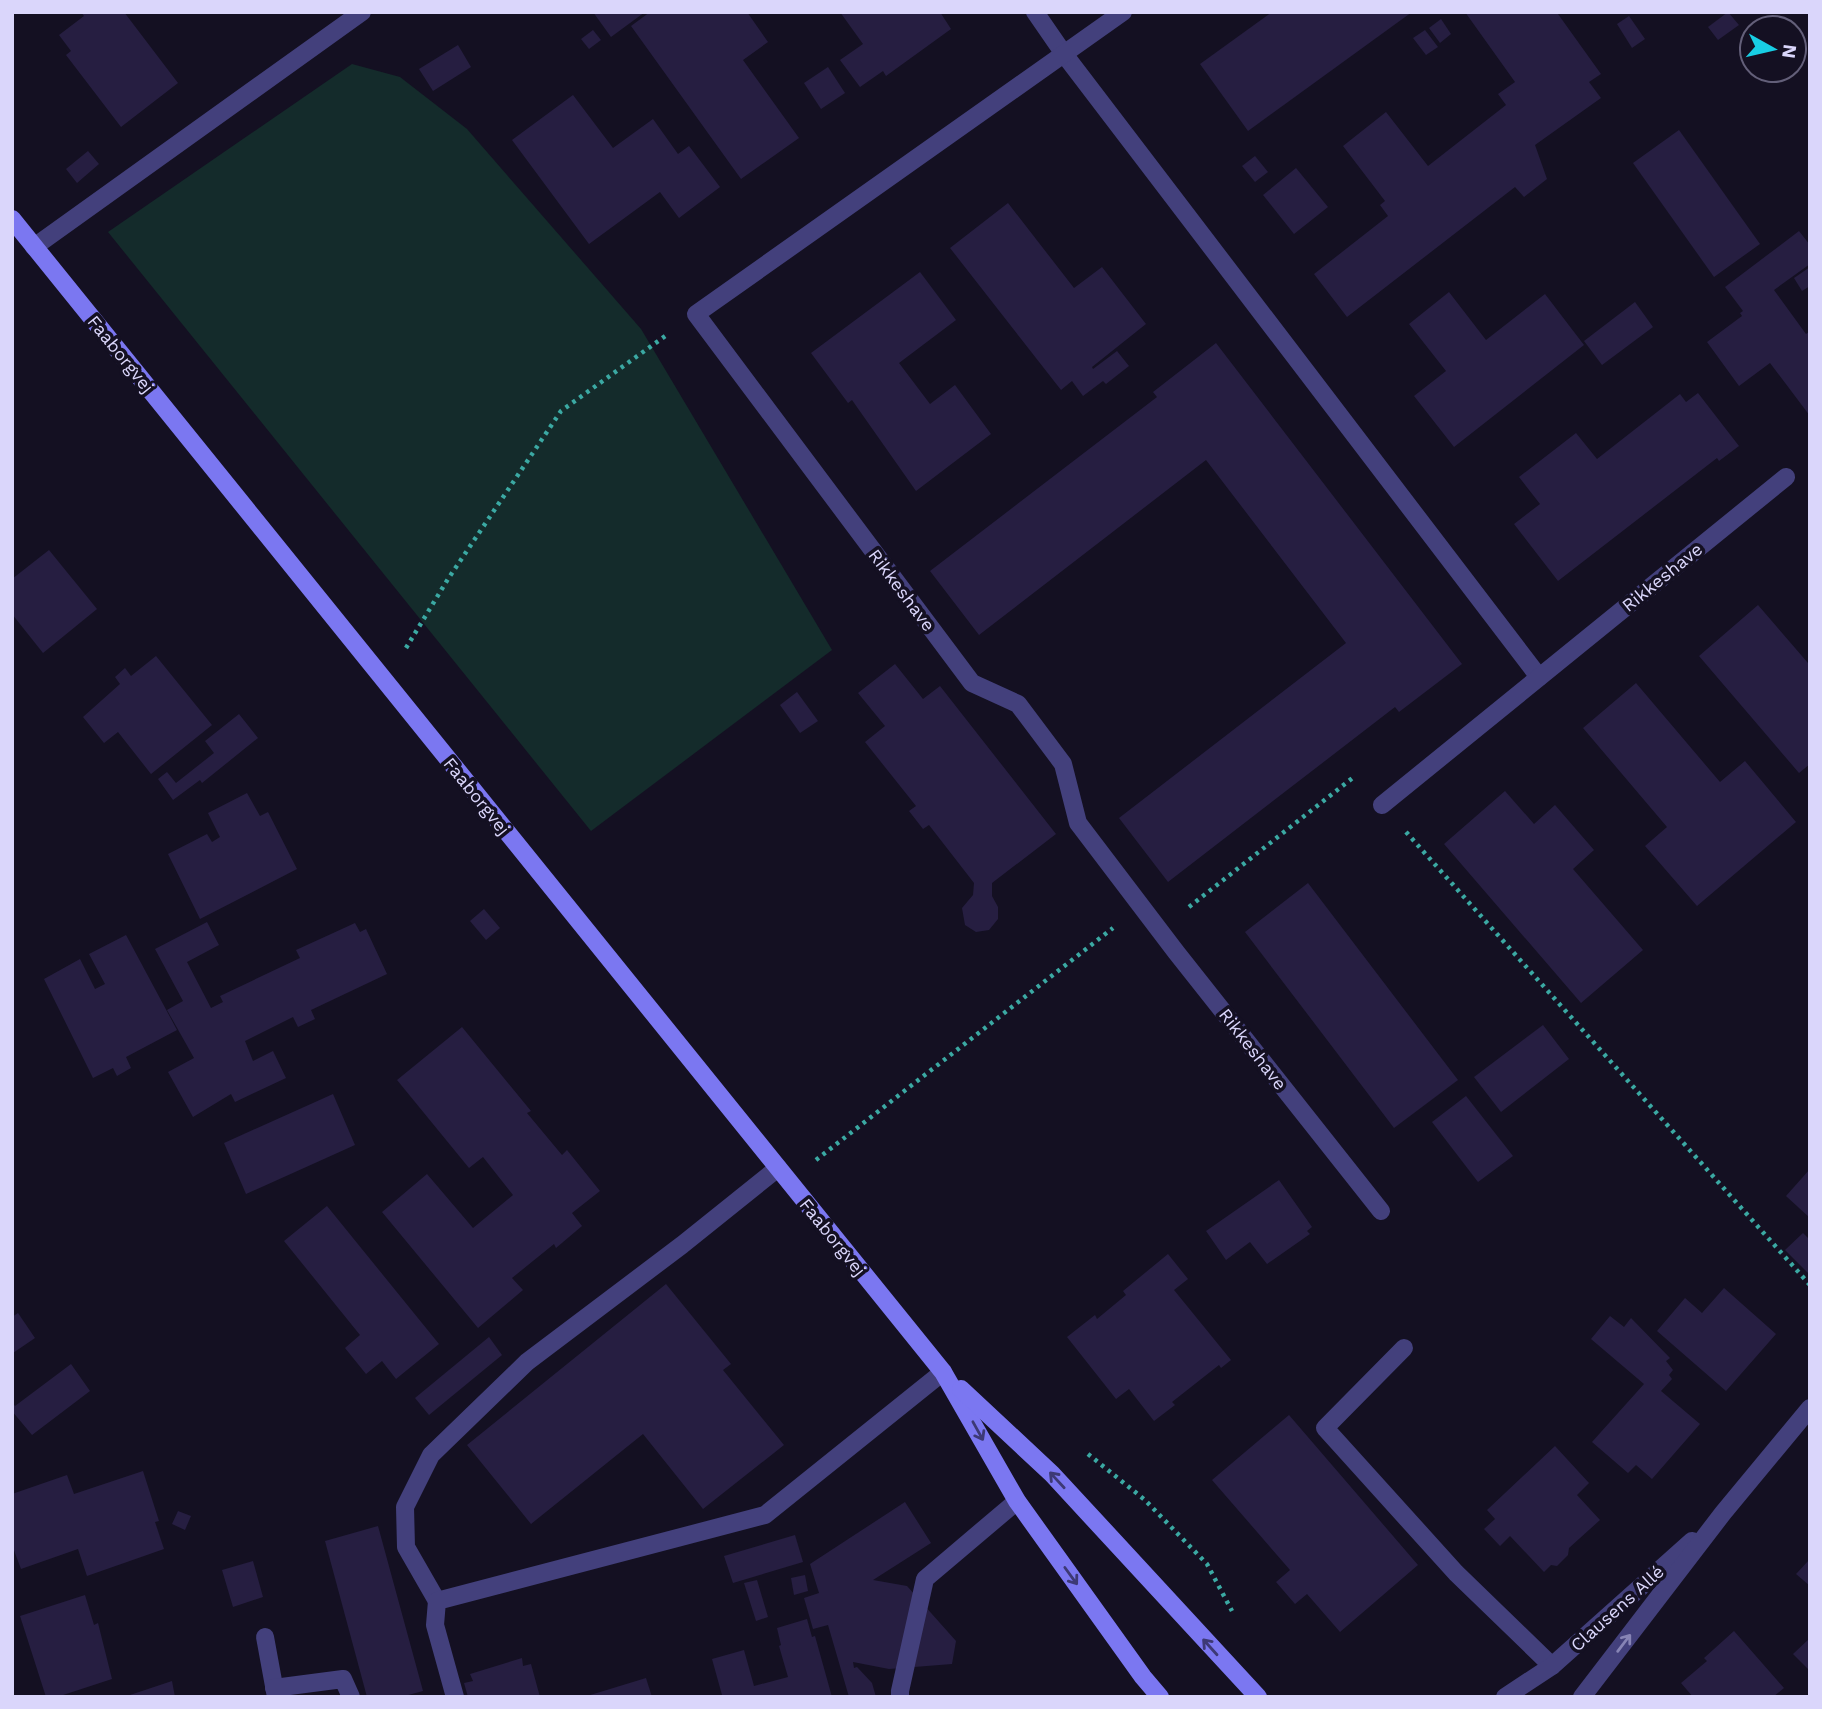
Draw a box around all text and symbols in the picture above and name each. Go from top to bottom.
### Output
north arrow [1738,14,1808,84]
text: N [1777,43,1802,60]
street label: Faaborgvej [83,311,159,397]
street label: Rikkeshave [1618,538,1706,616]
street label: Rikkeshave [864,545,940,635]
street label: Faaborgvej [439,753,515,839]
street label: Rikkeshave [1215,1004,1291,1094]
street label: Faaborgvej [795,1194,871,1280]
one-way arrow [971,1420,985,1440]
one-way arrow [1048,1472,1065,1489]
street label: Clausens Allé [1566,1561,1668,1655]
one-way arrow [1064,1566,1078,1585]
one-way arrow [1616,1634,1631,1652]
one-way arrow [1202,1639,1219,1656]

